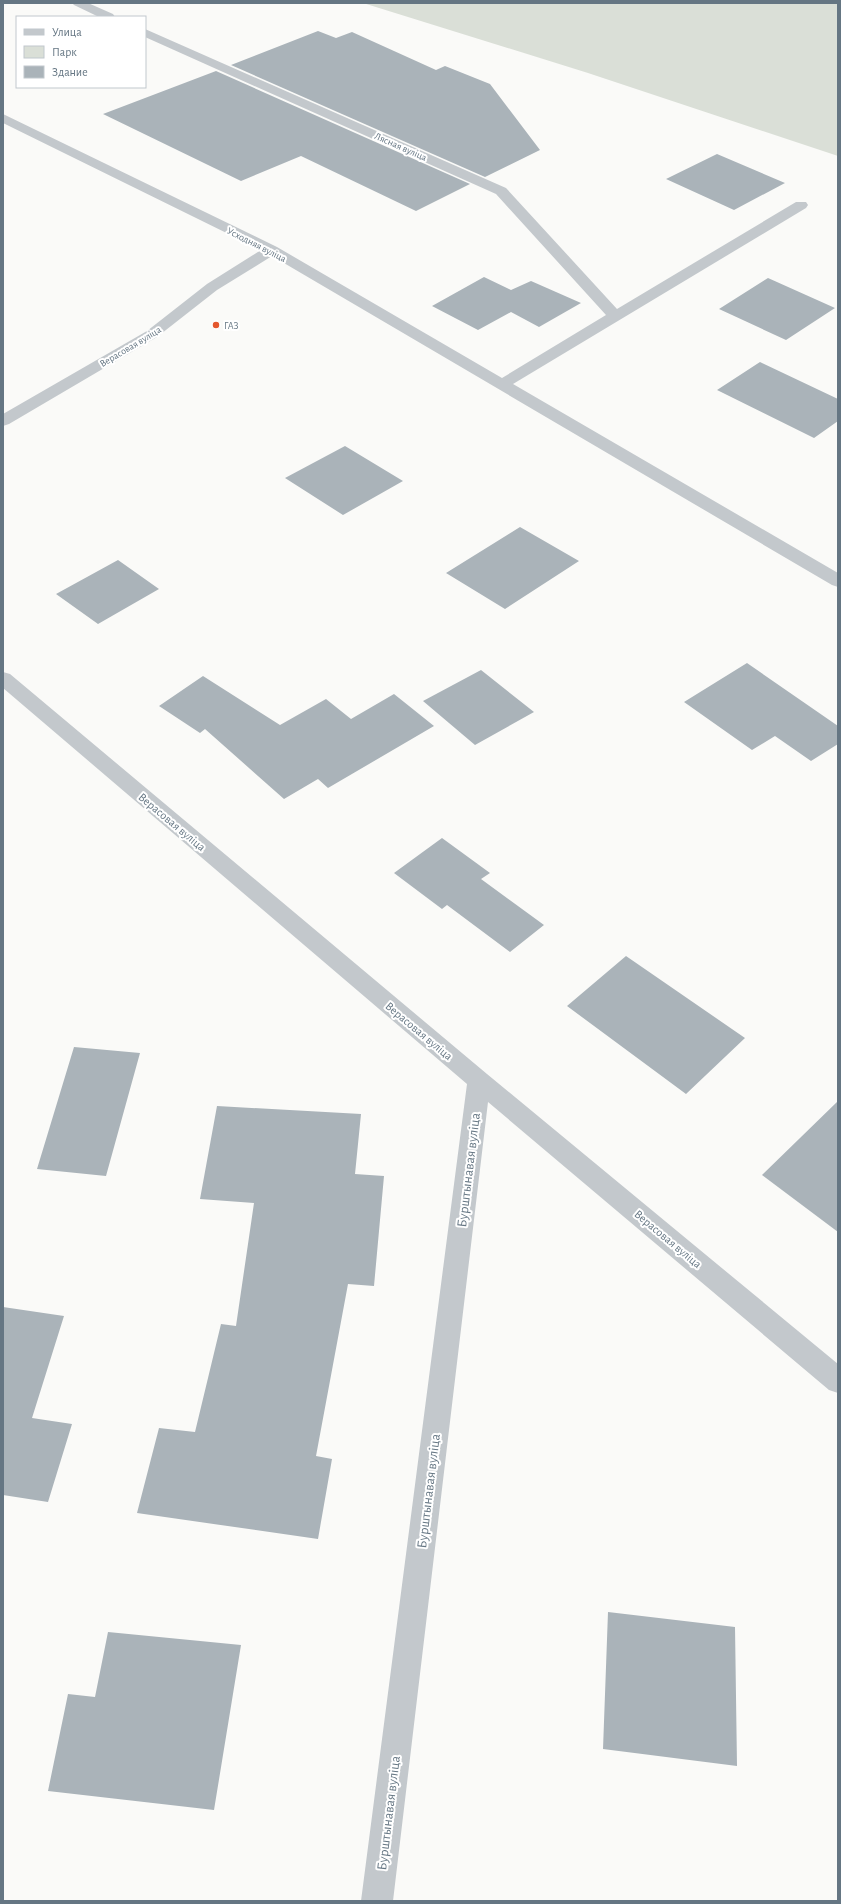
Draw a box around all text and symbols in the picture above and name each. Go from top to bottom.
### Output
legend [16,16,146,88]
text: Улица [52,26,82,38]
text: Парк [52,46,77,58]
text: Здание [52,66,88,78]
street label: Лясная вуліца [373,131,429,163]
street label: Усходняя вуліца [225,226,288,264]
marker: ГАЗ [211,320,221,330]
place label: ГАЗ [224,321,239,331]
street label: Верасовая вуліца [98,324,163,369]
street label: Верасовая вуліца [136,791,208,855]
street label: Верасовая вуліца [383,1000,455,1064]
street label: Бурштынавая вуліца [455,1111,483,1228]
street label: Верасовая вуліца [632,1208,704,1272]
street label: Бурштынавая вуліца [415,1432,443,1549]
street label: Бурштынавая вуліца [375,1754,403,1871]

